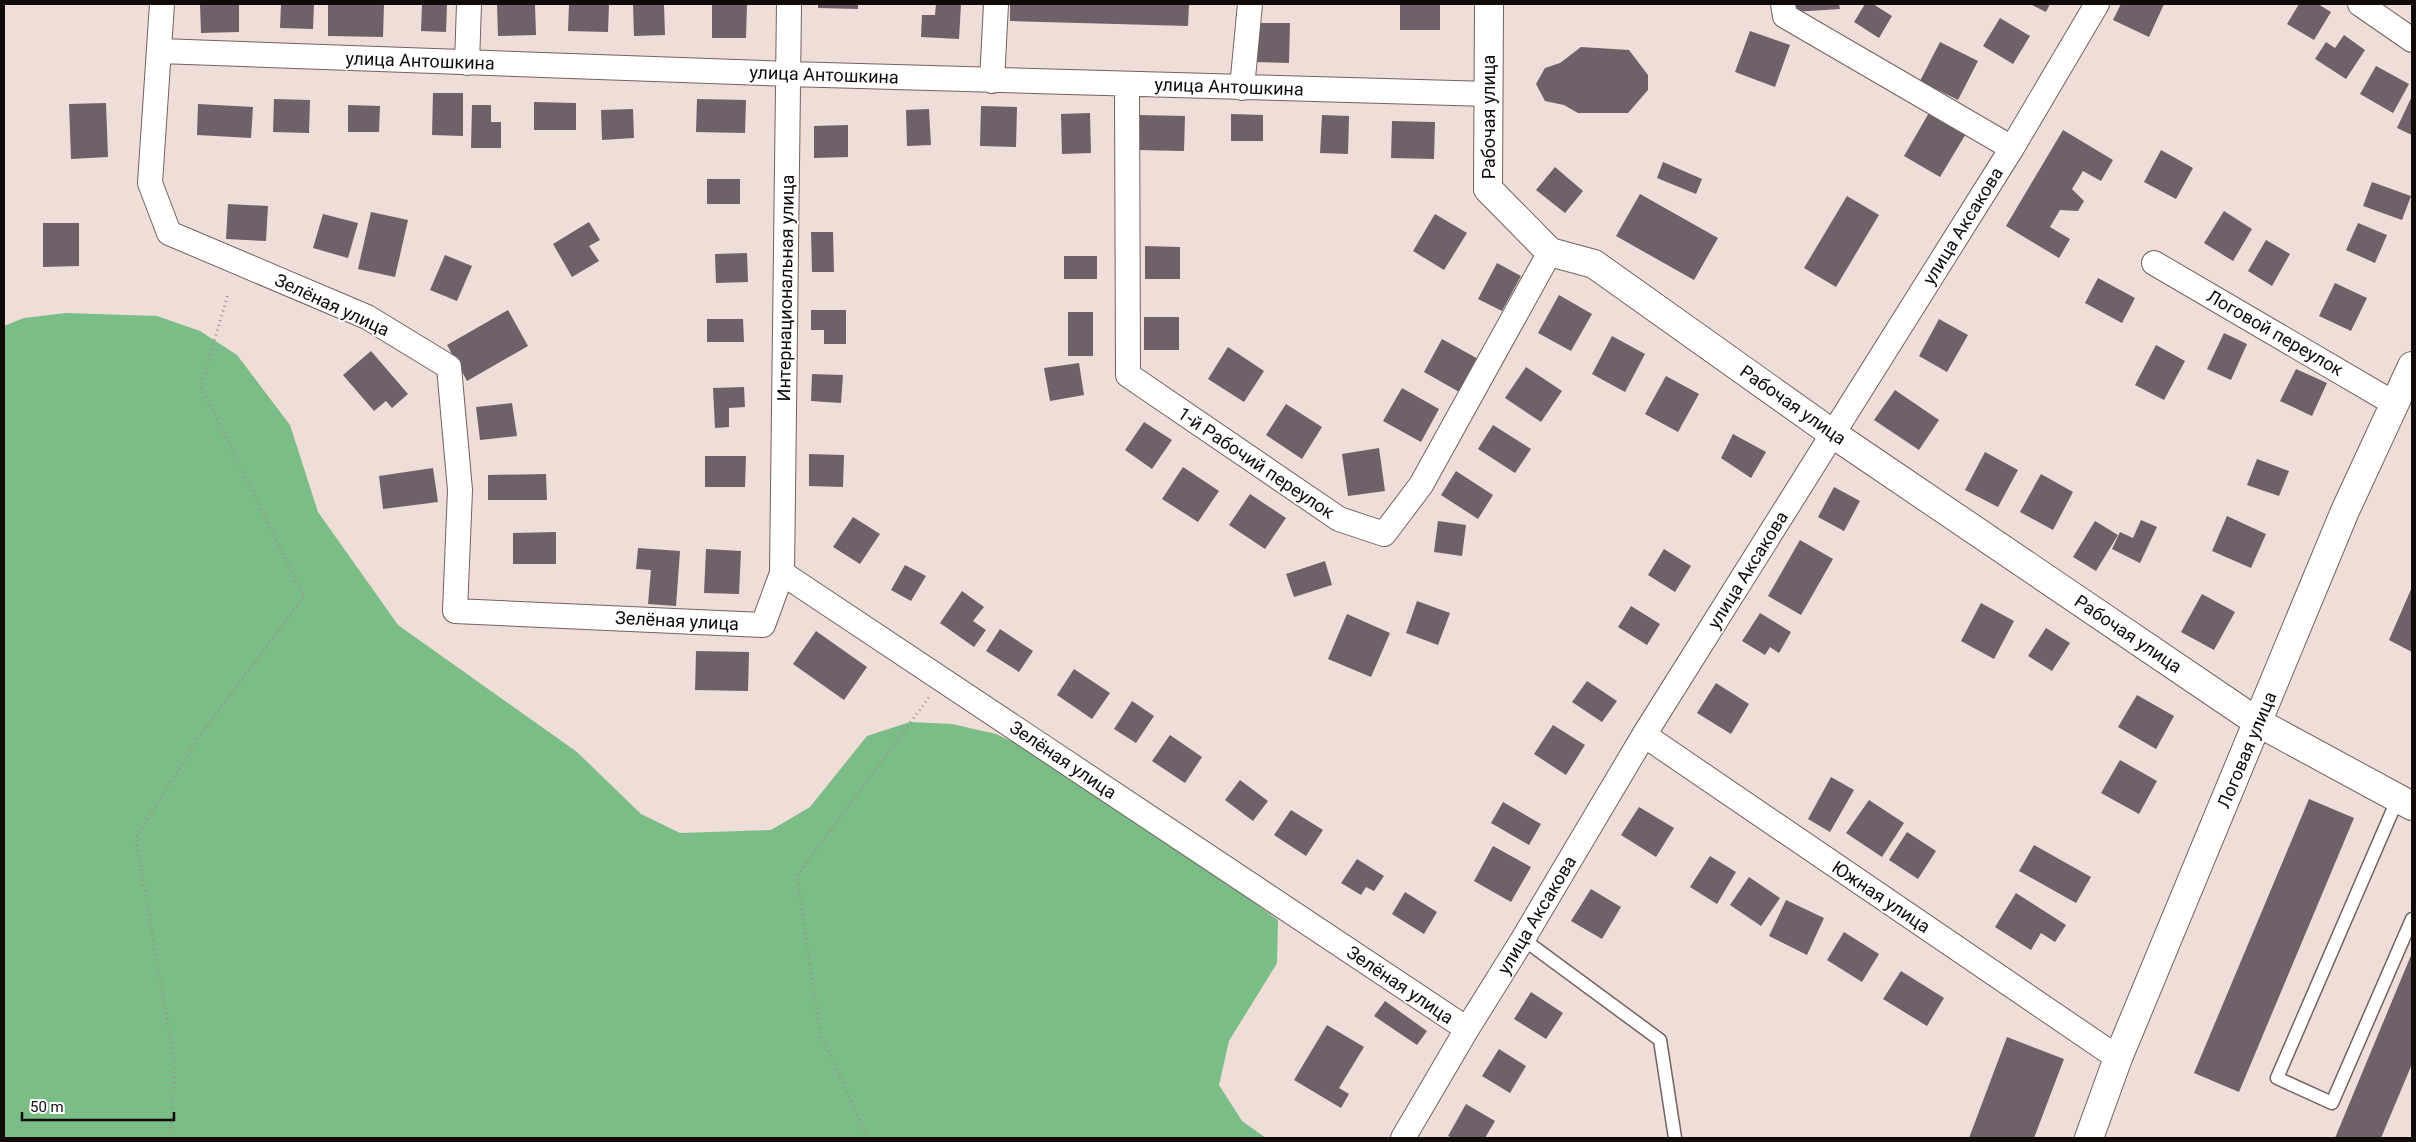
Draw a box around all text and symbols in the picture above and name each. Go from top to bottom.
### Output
street label: улица Антошкина [345,47,495,74]
street label: Рабочая улица [1478,55,1499,179]
street label: улица Антошкина [749,61,899,88]
street label: улица Антошкина [1154,73,1304,100]
street label: улица Аксакова [1918,163,2007,288]
street label: Интернациональная улица [773,175,798,401]
street label: Зелёная улица [272,269,393,340]
street label: Логовой переулок [2203,285,2347,380]
street label: Рабочая улица [1736,360,1850,449]
street label: 1-й Рабочий переулок [1174,402,1339,523]
street label: улица Аксакова [1703,507,1792,632]
street label: Рабочая улица [2071,590,2186,677]
street label: Зелёная улица [614,607,740,634]
street label: Логовая улица [2213,688,2281,811]
street label: Зелёная улица [1006,716,1121,803]
street label: улица Аксакова [1493,852,1580,978]
street label: Южная улица [1828,856,1934,937]
street label: Зелёная улица [1343,941,1458,1028]
scale bar [22,1090,175,1122]
text: 50 m [30,1098,64,1116]

